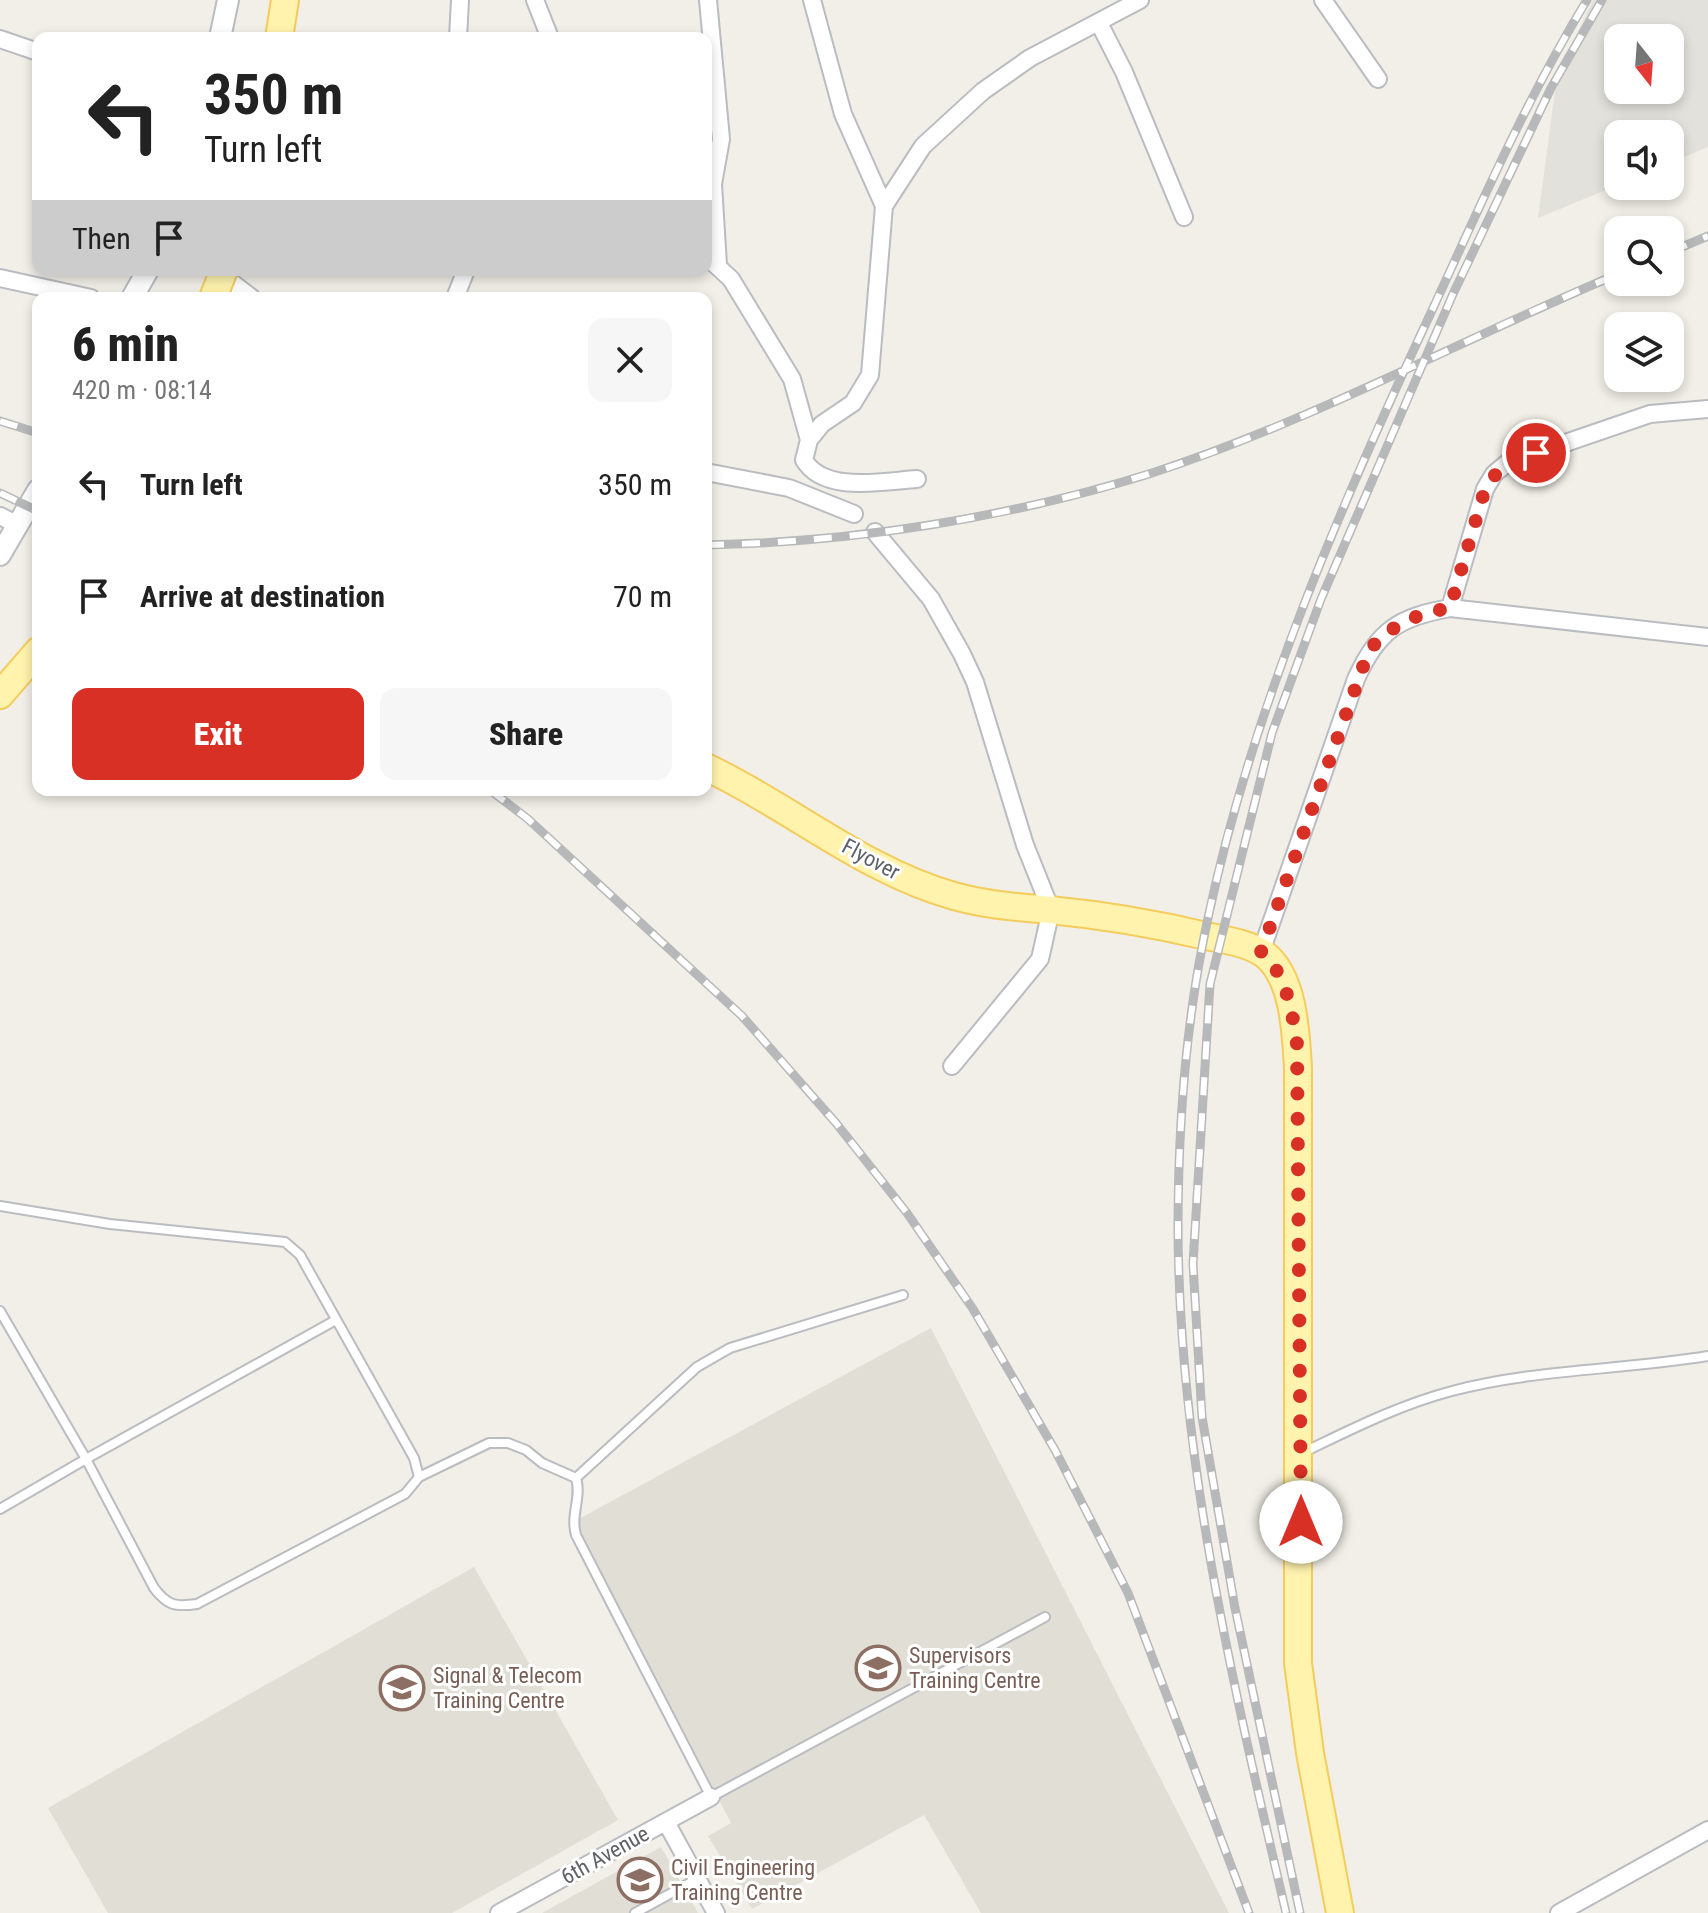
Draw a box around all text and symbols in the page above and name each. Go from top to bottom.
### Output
north arrow [1604,24,1684,104]
map controls [1604,24,1684,392]
text: 350 m [204,62,343,128]
icon: left [72,64,176,168]
button: sound [1604,120,1684,200]
text: Turn left [204,129,322,171]
icon: arrive [147,216,191,260]
button: search [1604,216,1684,296]
text: Then [72,221,131,256]
button: layers [1604,312,1684,392]
text: 6 min [72,316,179,373]
button: close [588,318,672,402]
text: 420 m · 08:14 [72,375,212,405]
pin [1502,419,1570,487]
icon: arrive [1514,431,1558,475]
icon: left [72,462,116,506]
text: Turn left [140,467,243,502]
text: 350 m [598,467,672,502]
icon: arrive [72,574,116,618]
text: Arrive at destination [140,579,385,614]
text: 70 m [613,579,672,614]
button: Exit [72,688,364,780]
button: Share [380,688,672,780]
street label: Flyover [838,833,904,885]
position arrow [1259,1480,1343,1564]
place label: Supervisors Training Centre [909,1643,1041,1693]
school or university icon: Supervisors Training Centre [854,1644,902,1692]
place label: Signal & Telecom Training Centre [433,1663,582,1713]
school or university icon: Signal & Telecom Training Centre [378,1664,426,1712]
street label: 6th Avenue [557,1821,653,1889]
place label: Civil Engineering Training Centre [671,1855,815,1905]
school or university icon: Civil Engineering Training Centre [616,1856,664,1904]

